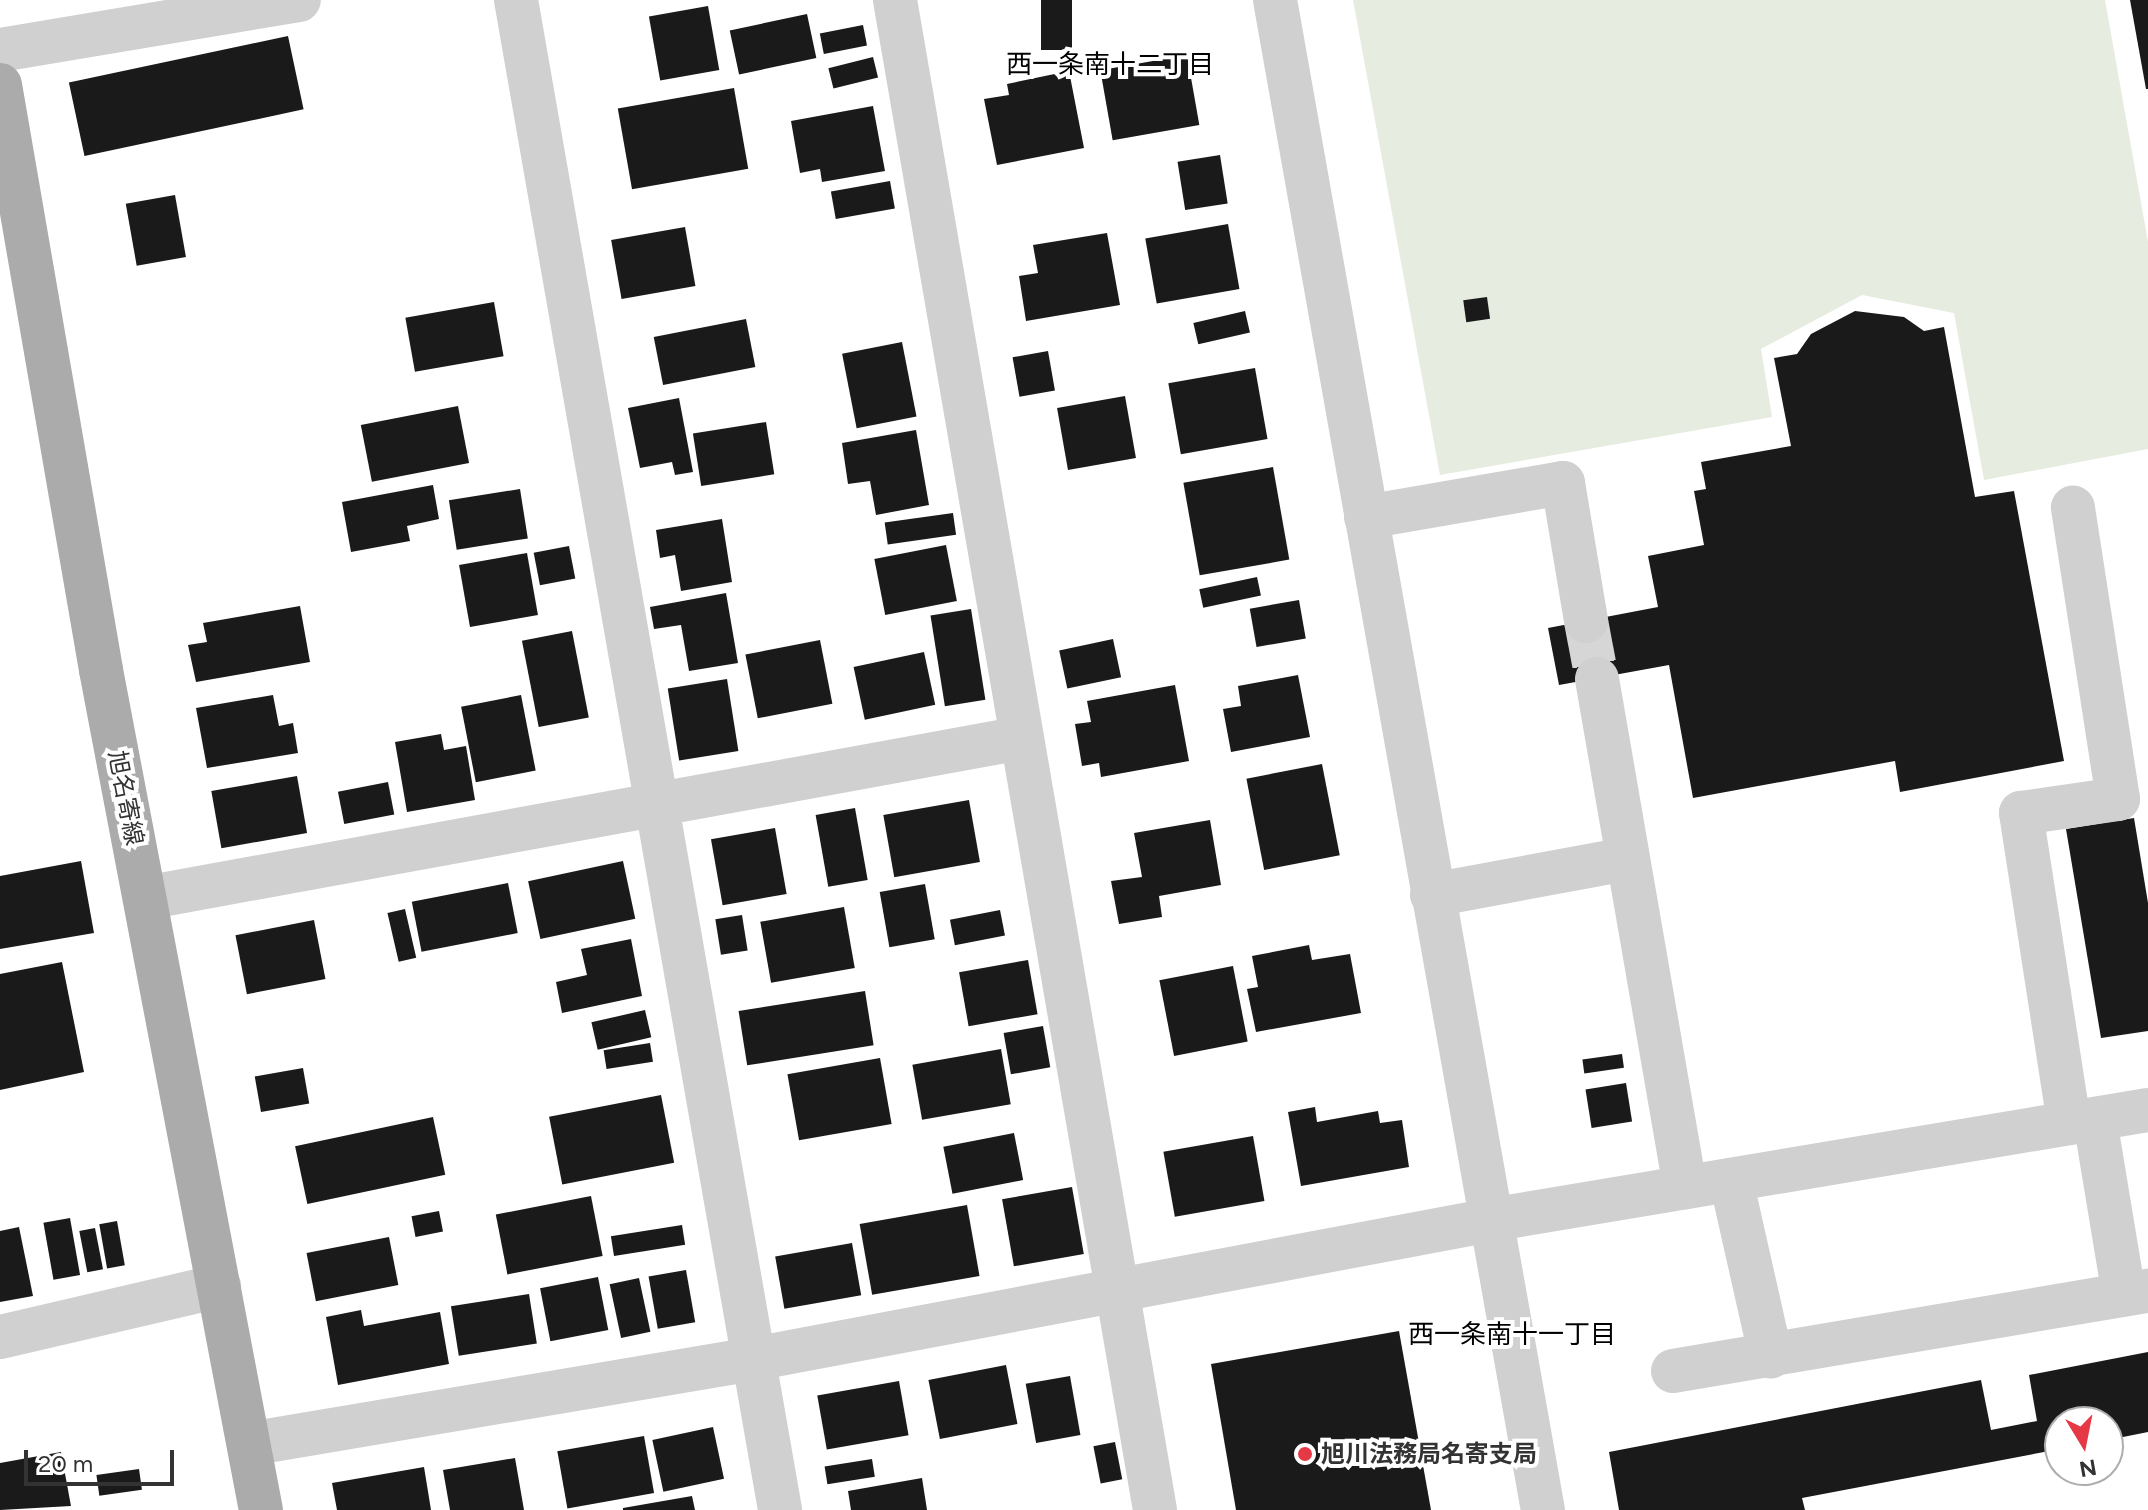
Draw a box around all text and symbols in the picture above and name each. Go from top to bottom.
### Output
district label: 西一条南十二丁目 [1006,49,1214,81]
street label: 旭名寄線 [103,748,149,848]
district label: 西一条南十一丁目 [1408,1319,1616,1351]
north arrow [2044,1406,2124,1486]
scale bar [28,1434,178,1484]
place label: 旭川法務局名寄支局 [1321,1440,1537,1468]
marker: 旭川法務局名寄支局 [1296,1445,1314,1463]
text: 20 m [38,1449,93,1478]
text: N [2077,1453,2099,1483]

